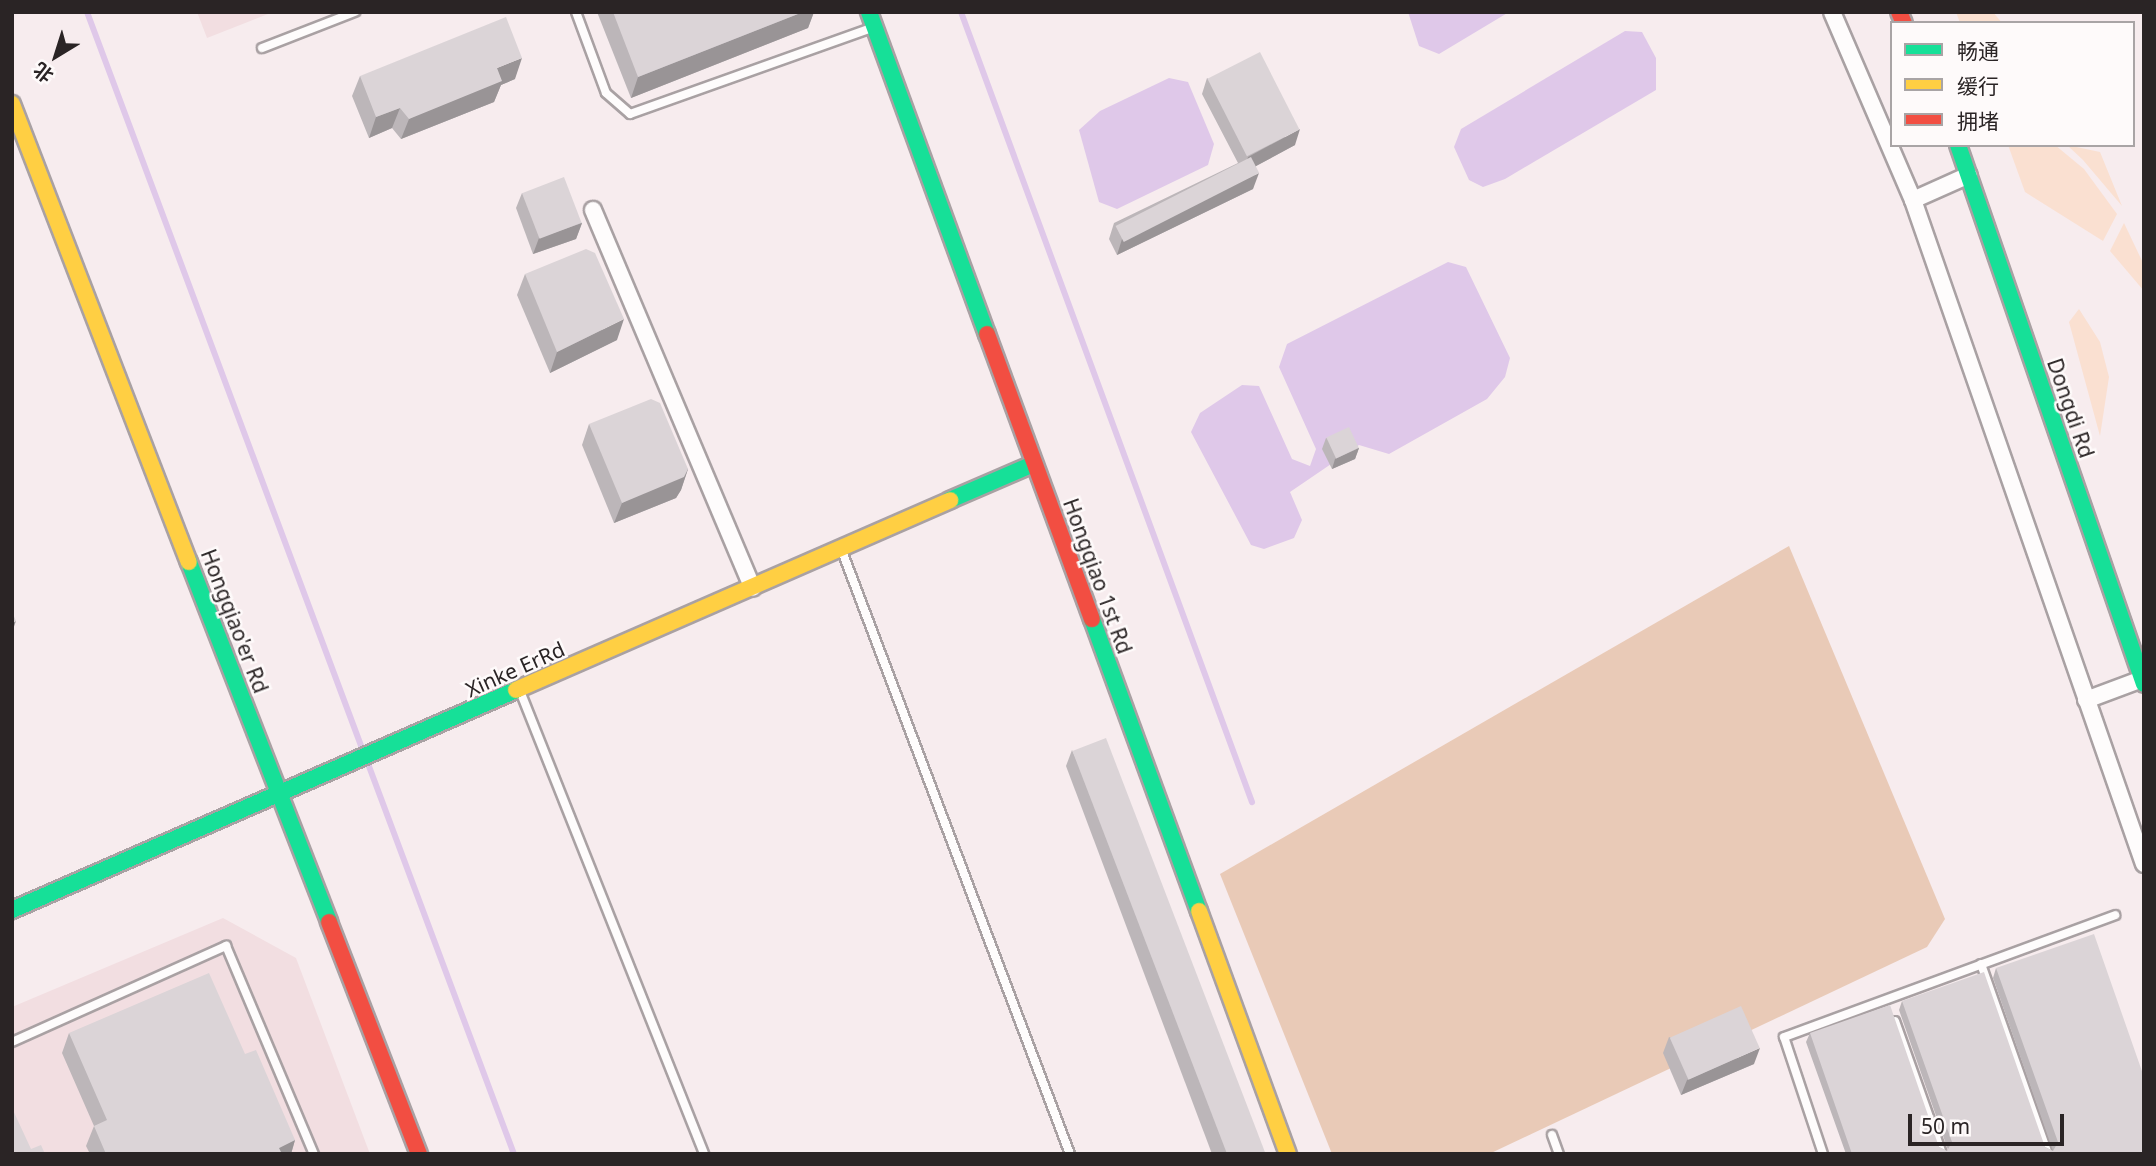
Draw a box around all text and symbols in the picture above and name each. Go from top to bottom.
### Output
north arrow [21,21,91,91]
legend [1890,21,2135,147]
text: 畅通 [1957,37,1999,65]
text: 北 [28,56,59,89]
text: 缓行 [1957,72,1999,100]
text: 拥堵 [1957,107,1999,135]
street label: Dongdi Rd [2042,355,2100,461]
street label: Hongqiao 1st Rd [1058,495,1138,657]
street label: Hongqiao'er Rd [196,545,274,697]
street label: Xinke ErRd [462,636,568,702]
scale bar [1911,1100,2067,1144]
text: 50 m [1921,1112,1970,1140]

